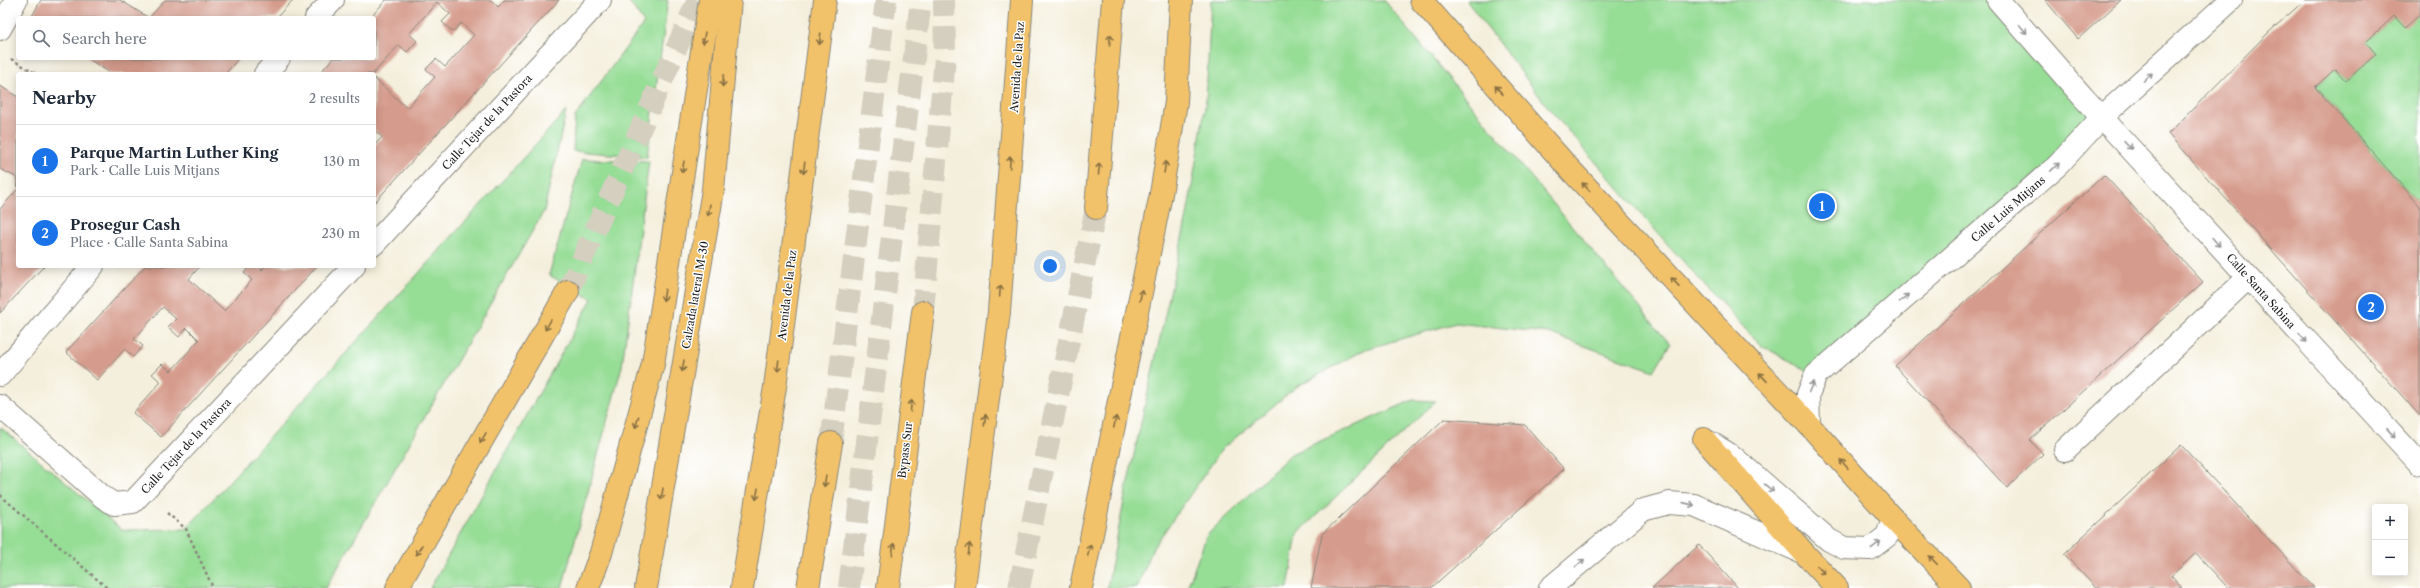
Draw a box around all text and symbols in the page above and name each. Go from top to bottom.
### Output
search box [16,16,376,60]
street label: Avenida de la Paz [1007,21,1027,114]
one-way arrow [2019,24,2028,35]
icon: search [30,27,52,49]
text: Search here [62,29,147,48]
one-way arrow [700,32,708,45]
one-way arrow [816,32,824,45]
one-way arrow [1106,34,1113,47]
street label: Calle Tejar de la Pastora [439,71,535,173]
one-way arrow [2143,72,2153,81]
one-way arrow [719,74,726,87]
one-way arrow [1494,85,1503,95]
text: Nearby [32,88,96,108]
text: 2 results [309,90,360,106]
one-way arrow [2124,140,2133,150]
text: Parque Martin Luther King [70,143,278,162]
text: 1 [42,153,48,169]
text: 130 m [324,153,360,169]
one-way arrow [1006,156,1013,169]
one-way arrow [679,160,687,173]
one-way arrow [800,161,808,174]
one-way arrow [1161,161,1169,174]
text: Park · Calle Luis Mitjans [70,162,220,178]
one-way arrow [2050,162,2060,172]
one-way arrow [1096,163,1103,176]
street label: Calle Luis Mitjans [1968,173,2048,245]
one-way arrow [1581,182,1590,192]
pin: 1 [1809,191,1835,221]
one-way arrow [705,203,713,216]
text: Prosegur Cash [70,215,180,234]
text: 2 [41,225,49,241]
text: 230 m [322,225,360,241]
text: Place · Calle Santa Sabina [70,234,228,250]
one-way arrow [2211,236,2220,247]
street label: Calzada lateral M-30 [679,240,711,350]
street label: Avenida de la Paz [774,249,800,342]
street label: Calle Santa Sabina [2223,250,2299,332]
your location [1040,256,1060,276]
one-way arrow [1670,276,1679,287]
one-way arrow [997,285,1004,298]
one-way arrow [659,288,667,301]
one-way arrow [1137,289,1145,302]
pin: 2 [2358,292,2384,322]
one-way arrow [1899,294,1909,303]
one-way arrow [544,319,552,331]
one-way arrow [2299,332,2308,343]
one-way arrow [679,359,687,372]
one-way arrow [774,359,782,372]
one-way arrow [1759,371,1768,382]
one-way arrow [1808,382,1815,394]
street label: Calle Tejar de la Pastora [138,395,234,497]
one-way arrow [907,400,915,413]
one-way arrow [981,414,989,427]
one-way arrow [633,416,640,429]
one-way arrow [1111,416,1119,429]
street label: Bypass Sur [895,421,915,479]
one-way arrow [2387,428,2396,438]
one-way arrow [479,432,487,444]
one-way arrow [1840,459,1849,470]
one-way arrow [821,474,829,487]
one-way arrow [1764,483,1774,492]
one-way arrow [658,487,666,500]
one-way arrow [753,487,761,500]
one-way arrow [1682,501,1695,509]
map controls [2372,504,2408,576]
button: + [2372,504,2408,540]
button: − [2372,540,2408,576]
one-way arrow [1870,541,1881,549]
one-way arrow [889,543,897,556]
one-way arrow [965,543,973,556]
one-way arrow [414,544,422,556]
one-way arrow [1085,544,1093,557]
one-way arrow [1928,555,1938,565]
one-way arrow [1574,558,1585,567]
one-way arrow [1816,565,1825,576]

